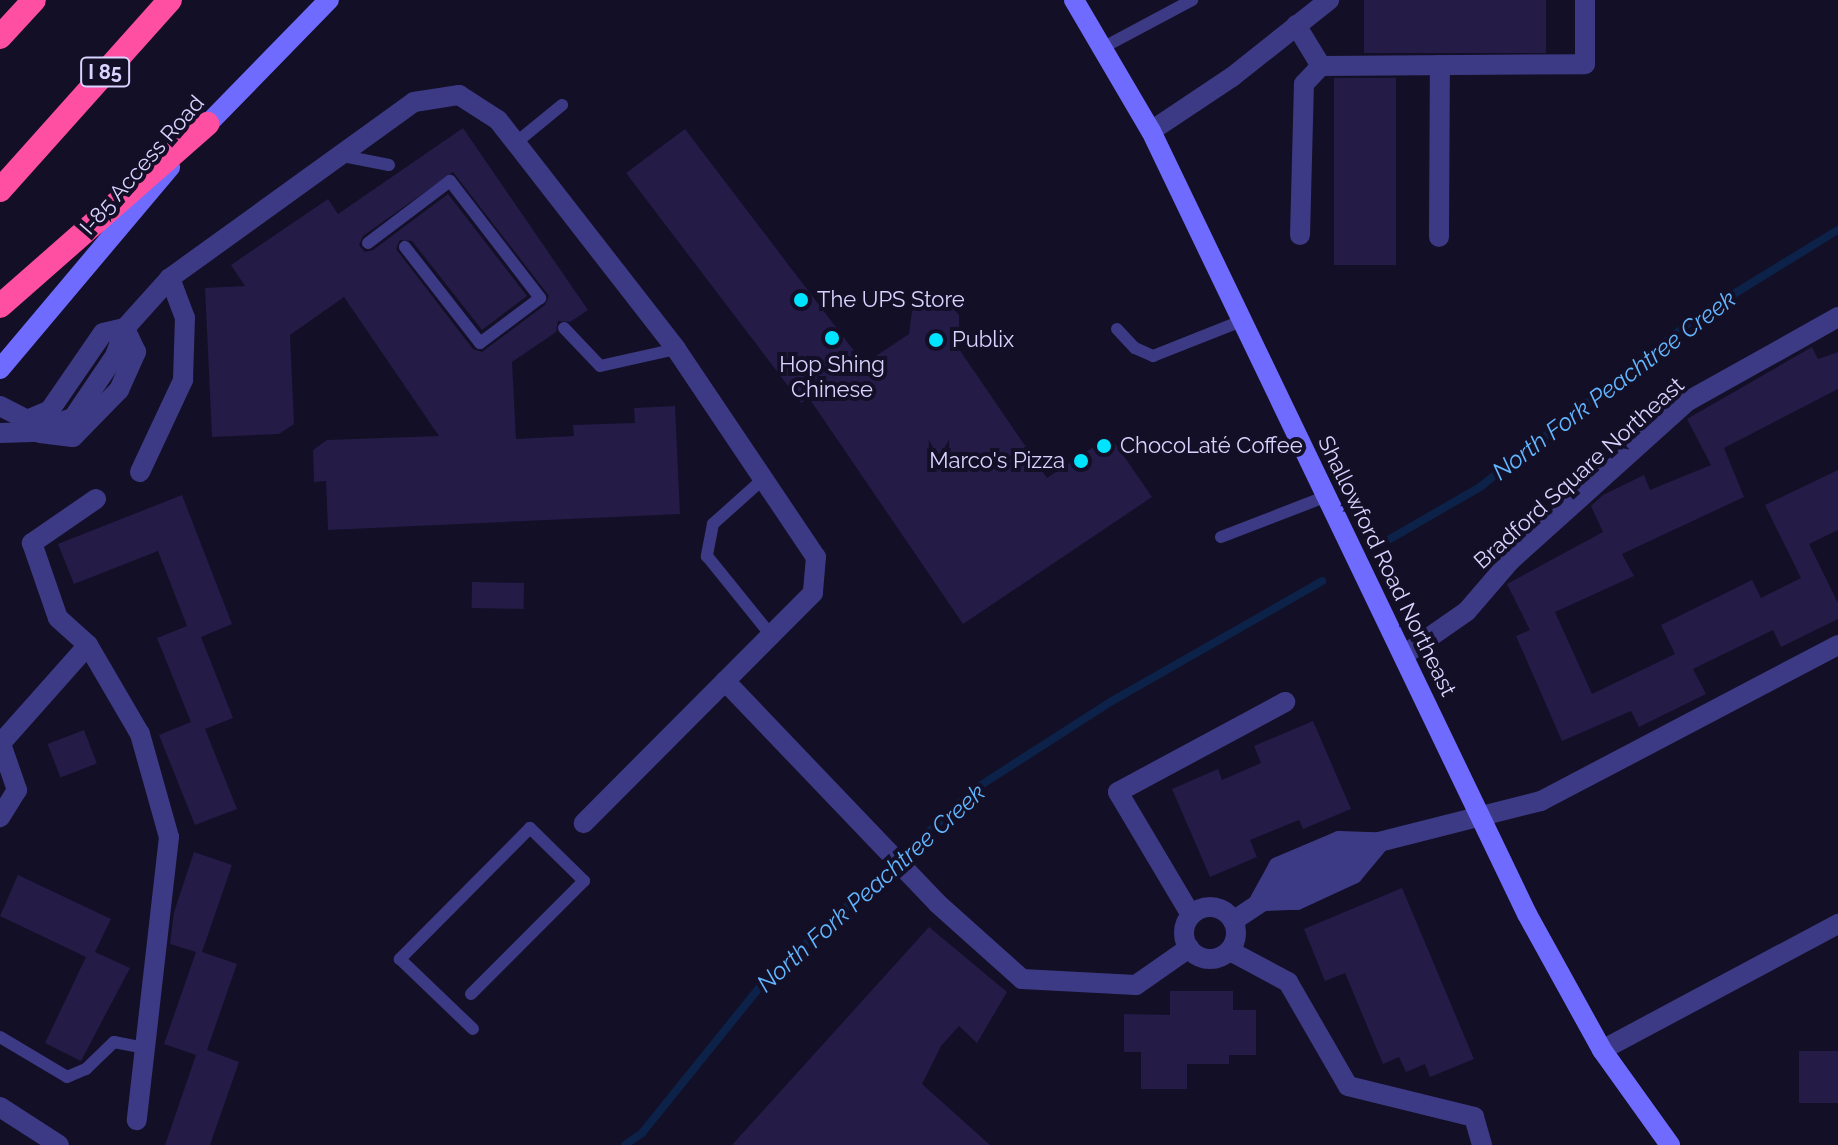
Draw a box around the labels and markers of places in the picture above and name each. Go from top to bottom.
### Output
place label: The UPS Store [817,287,965,313]
marker: The UPS Store [792,291,810,309]
place label: Publix [952,327,1014,353]
marker: Hop Shing Chinese [823,329,841,347]
marker: Publix [927,331,945,349]
place label: Hop Shing Chinese [779,351,885,402]
place label: ChocoLaté Coffee [1120,433,1303,459]
marker: ChocoLaté Coffee [1095,437,1113,455]
place label: Marco's Pizza [929,448,1065,474]
marker: Marco's Pizza [1072,452,1090,470]

